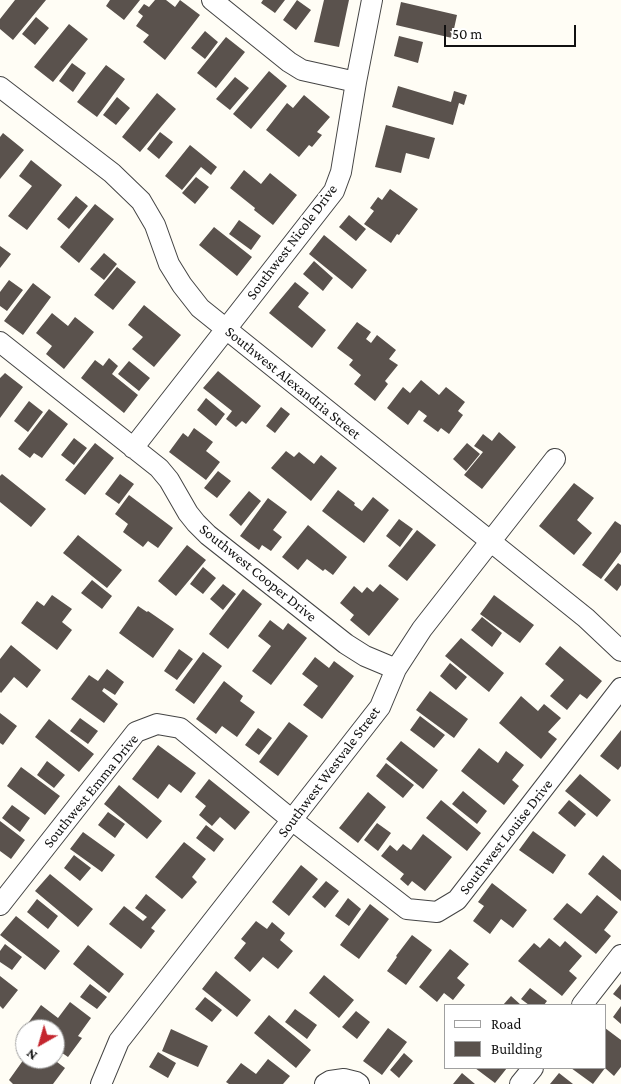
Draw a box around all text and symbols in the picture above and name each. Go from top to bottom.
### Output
scale bar [446,15,578,47]
text: 50 m [452,26,482,42]
street label: Southwest Nicole Drive [243,181,341,303]
street label: Southwest Alexandria Street [221,323,365,443]
street label: Southwest Cooper Drive [196,520,320,626]
street label: Southwest Westvale Street [274,703,384,841]
street label: Southwest Emma Drive [40,730,142,852]
street label: Southwest Louise Drive [455,776,557,898]
legend [444,1004,606,1069]
text: Road [491,1016,521,1032]
north arrow [15,1019,65,1069]
text: Building [491,1041,542,1057]
text: N [23,1046,40,1064]

